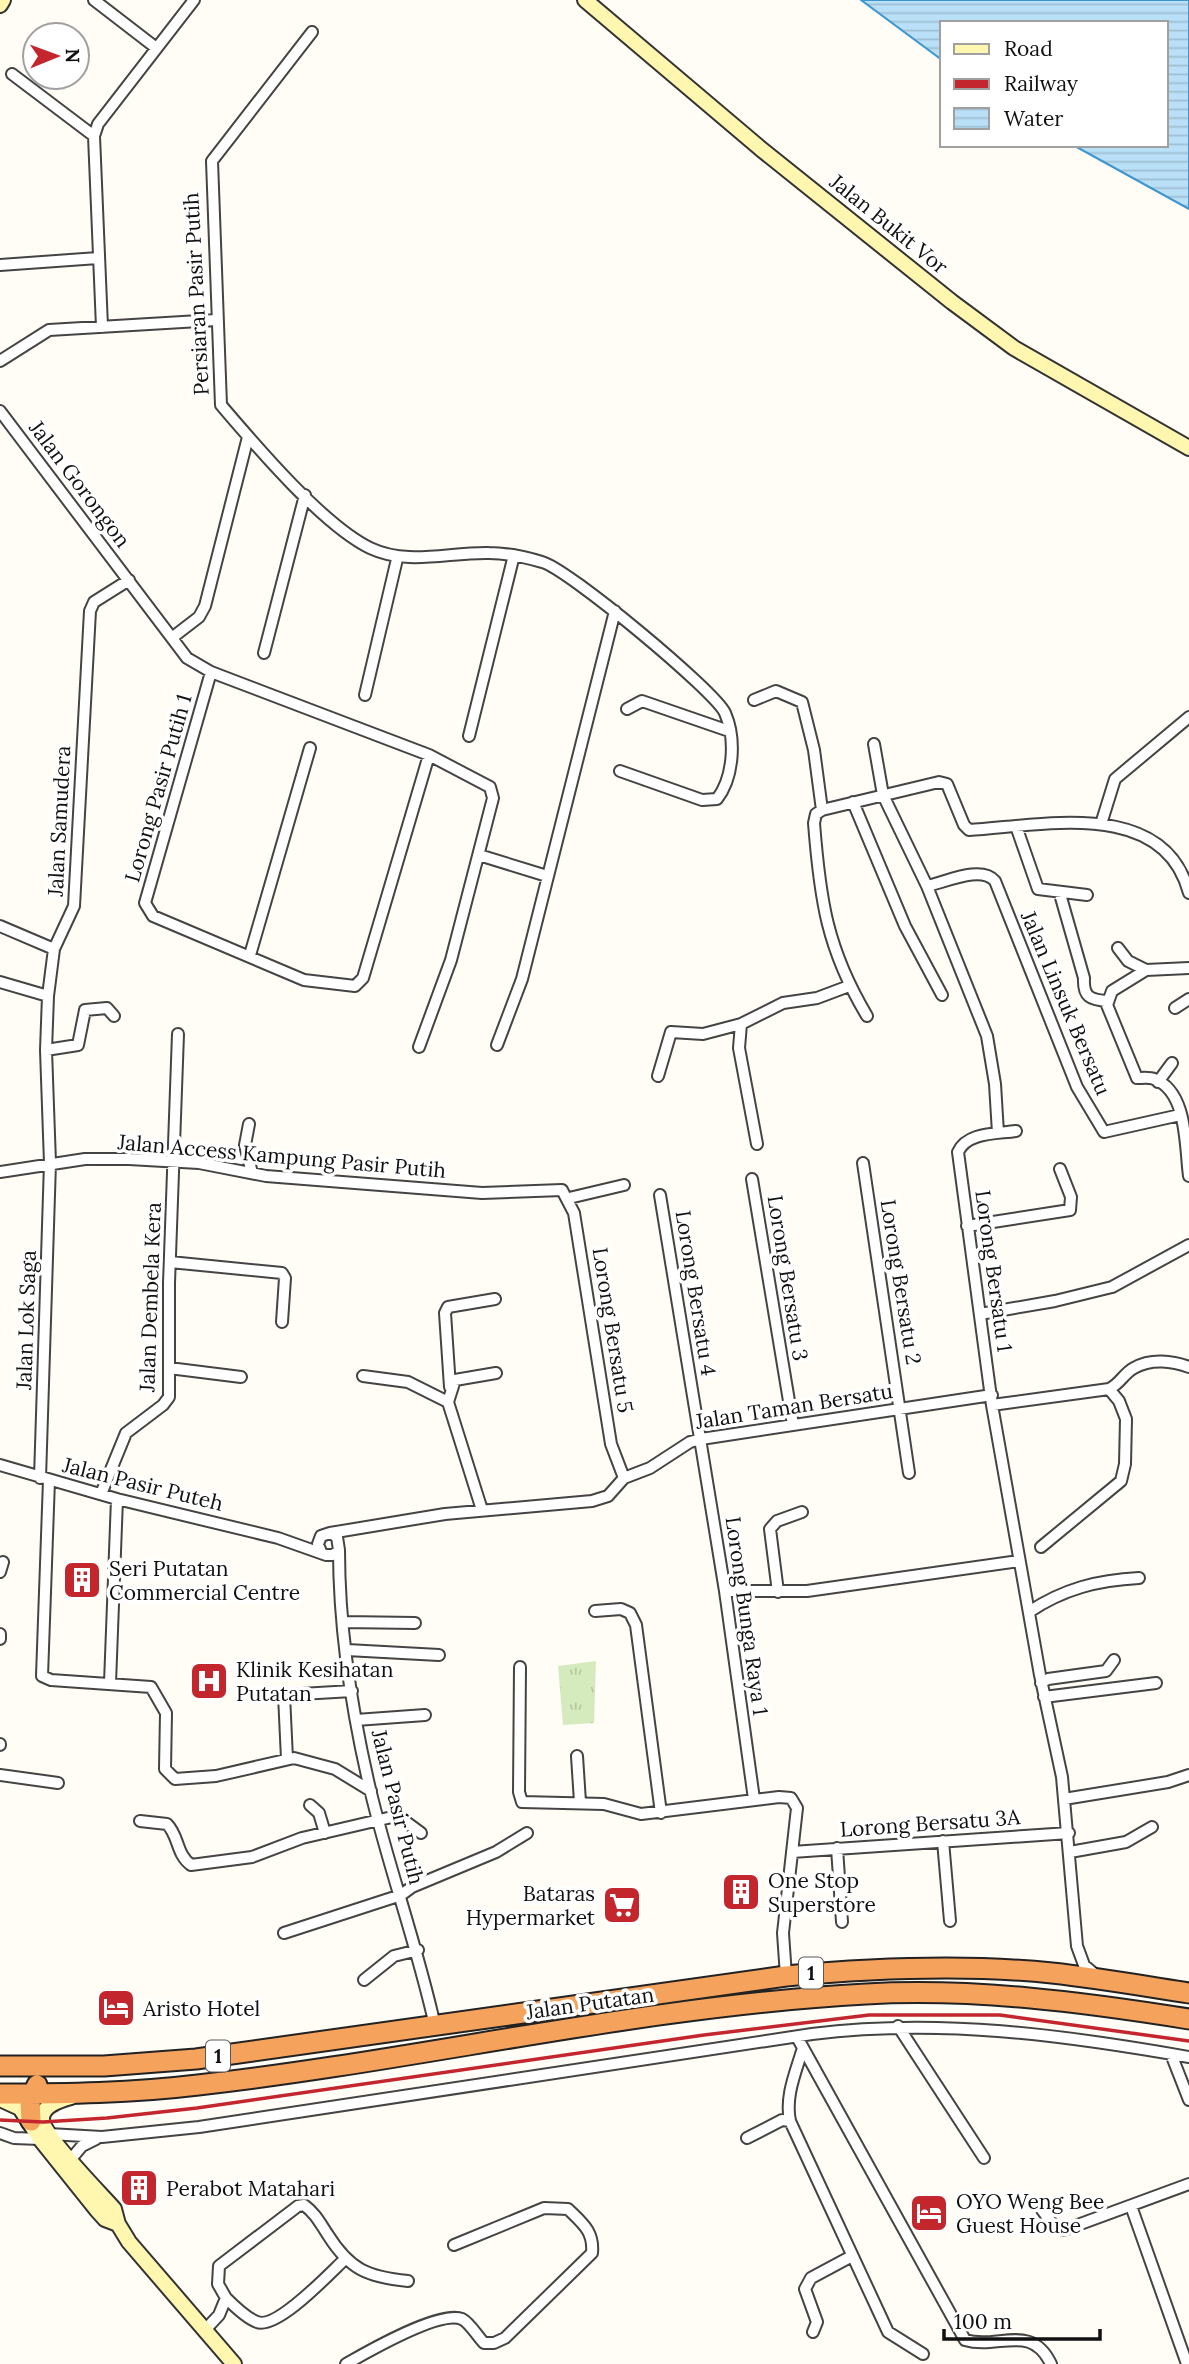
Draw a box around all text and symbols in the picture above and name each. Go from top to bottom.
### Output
north arrow [21,21,91,91]
legend [940,21,1168,147]
text: Road [1004,35,1053,62]
text: N [61,48,85,64]
text: Railway [1004,70,1078,97]
text: Water [1004,105,1063,132]
street label: Jalan Bukit Vor [824,168,953,280]
street label: Persiaran Pasir Putih [177,192,215,396]
street label: Jalan Gorongon [23,414,137,553]
street label: Lorong Pasir Putih 1 [118,691,198,885]
street label: Jalan Samudera [42,745,76,898]
street label: Jalan Linsuk Bersatu [1015,906,1117,1099]
street label: Jalan Access Kampung Pasir Putih [116,1128,447,1184]
street label: Lorong Bersatu 1 [969,1188,1019,1354]
street label: Lorong Bersatu 3 [762,1193,814,1363]
street label: Lorong Bersatu 2 [875,1197,927,1367]
street label: Jalan Dembela Kera [133,1202,167,1393]
street label: Lorong Bersatu 4 [670,1208,722,1378]
street label: Lorong Bersatu 5 [587,1245,639,1415]
street label: Jalan Lok Saga [10,1250,42,1391]
street label: Jalan Taman Bersatu [692,1377,895,1435]
street label: Jalan Pasir Puteh [59,1451,226,1517]
street label: Lorong Bunga Raya 1 [720,1515,774,1717]
place label: Seri Putatan Commercial Centre [109,1555,300,1606]
building icon: Seri Putatan Commercial Centre [61,1559,103,1601]
place label: Klinik Kesihatan Putatan [236,1656,394,1707]
hospital icon: Klinik Kesihatan Putatan [188,1660,230,1702]
street label: Jalan Pasir Putih [365,1726,430,1887]
street label: Lorong Bersatu 3A [839,1803,1022,1843]
place label: One Stop Superstore [768,1867,876,1918]
building icon: One Stop Superstore [720,1871,762,1913]
place label: Bataras Hypermarket [466,1880,596,1931]
supermarket icon: Bataras Hypermarket [601,1884,643,1926]
road number: 1 [799,1957,823,1988]
street label: Jalan Putatan [523,1981,656,2025]
hotel icon: Aristo Hotel [95,1987,137,2029]
place label: Aristo Hotel [142,1995,260,2022]
road number: 1 [206,2040,230,2072]
building icon: Perabot Matahari [118,2167,160,2209]
place label: Perabot Matahari [166,2175,335,2202]
place label: OYO Weng Bee Guest House [956,2188,1104,2239]
hotel icon: OYO Weng Bee Guest House [908,2192,950,2234]
scale bar [944,2298,1100,2342]
text: 100 m [954,2308,1012,2335]

